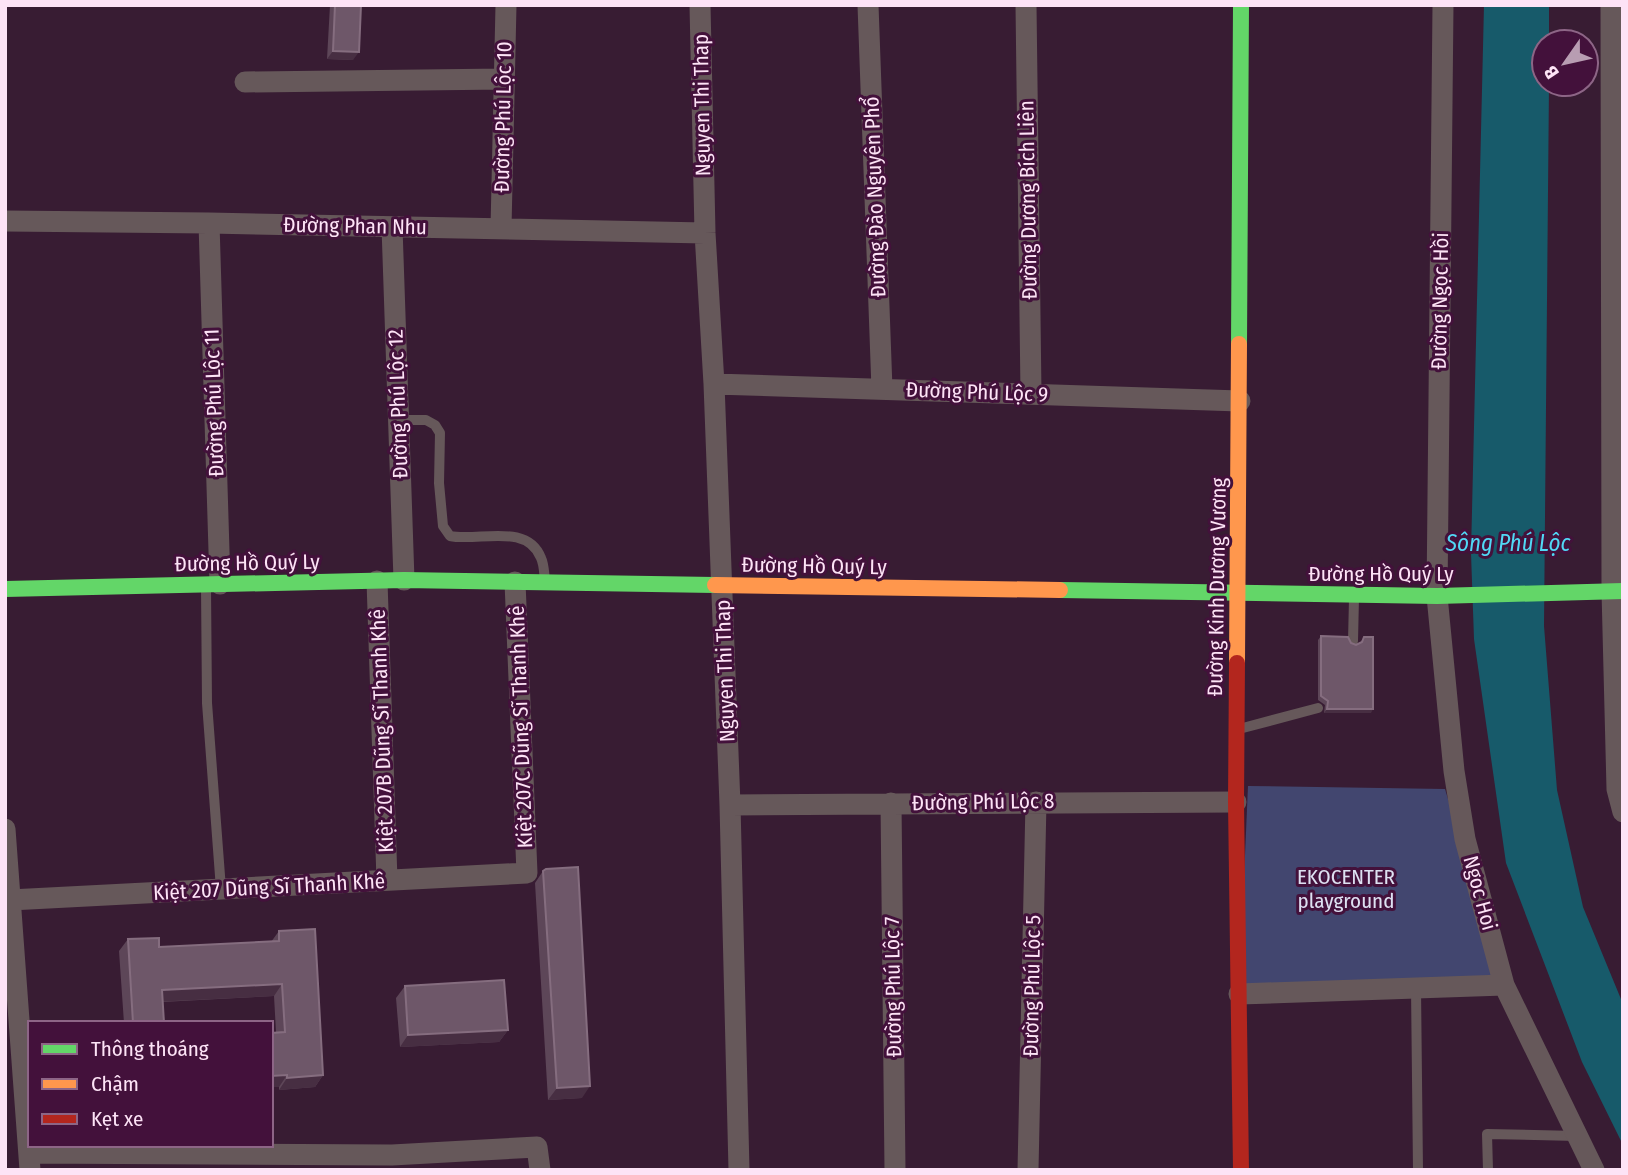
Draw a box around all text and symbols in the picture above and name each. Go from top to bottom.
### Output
north arrow [1530,28,1600,98]
street label: Nguyen Thi Thap [688,34,716,176]
street label: Đường Phú Lộc 10 [489,41,517,193]
text: B [1539,61,1564,83]
street label: Đường Đào Nguyên Phổ [858,96,892,298]
street label: Đường Dương Bích Liên [1013,100,1043,300]
street label: Đường Phan Nhu [283,212,427,240]
street label: Đường Ngọc Hồi [1426,232,1454,370]
street label: Đường Phú Lộc 11 [198,328,230,478]
street label: Đường Phú Lộc 12 [382,329,414,479]
street label: Đường Phú Lộc 9 [905,377,1049,407]
street label: Đường Kinh Dương Vương [1202,477,1232,697]
water label: Sông Phú Lộc [1445,529,1571,557]
street label: Đường Hồ Quý Ly [174,549,321,577]
street label: Đường Hồ Quý Ly [741,552,888,580]
street label: Đường Hồ Quý Ly [1308,561,1454,587]
street label: Nguyen Thi Thap [710,599,740,743]
street label: Kiệt 207C Dũng Sĩ Thanh Khê [504,605,538,849]
street label: Kiệt 207B Dũng Sĩ Thanh Khê [365,609,399,853]
street label: Đường Phú Lộc 8 [911,788,1055,816]
street label: Ngoc Hoi [1458,853,1502,933]
park label: EKOCENTER playground [1297,864,1396,914]
street label: Kiệt 207 Dũng Sĩ Thanh Khê [152,868,386,906]
street label: Đường Phú Lộc 5 [1018,915,1046,1057]
street label: Đường Phú Lộc 7 [879,916,907,1058]
legend [28,1021,273,1147]
text: Thông thoáng [91,1036,209,1062]
text: Chậm [91,1071,139,1097]
text: Kẹt xe [91,1106,143,1132]

